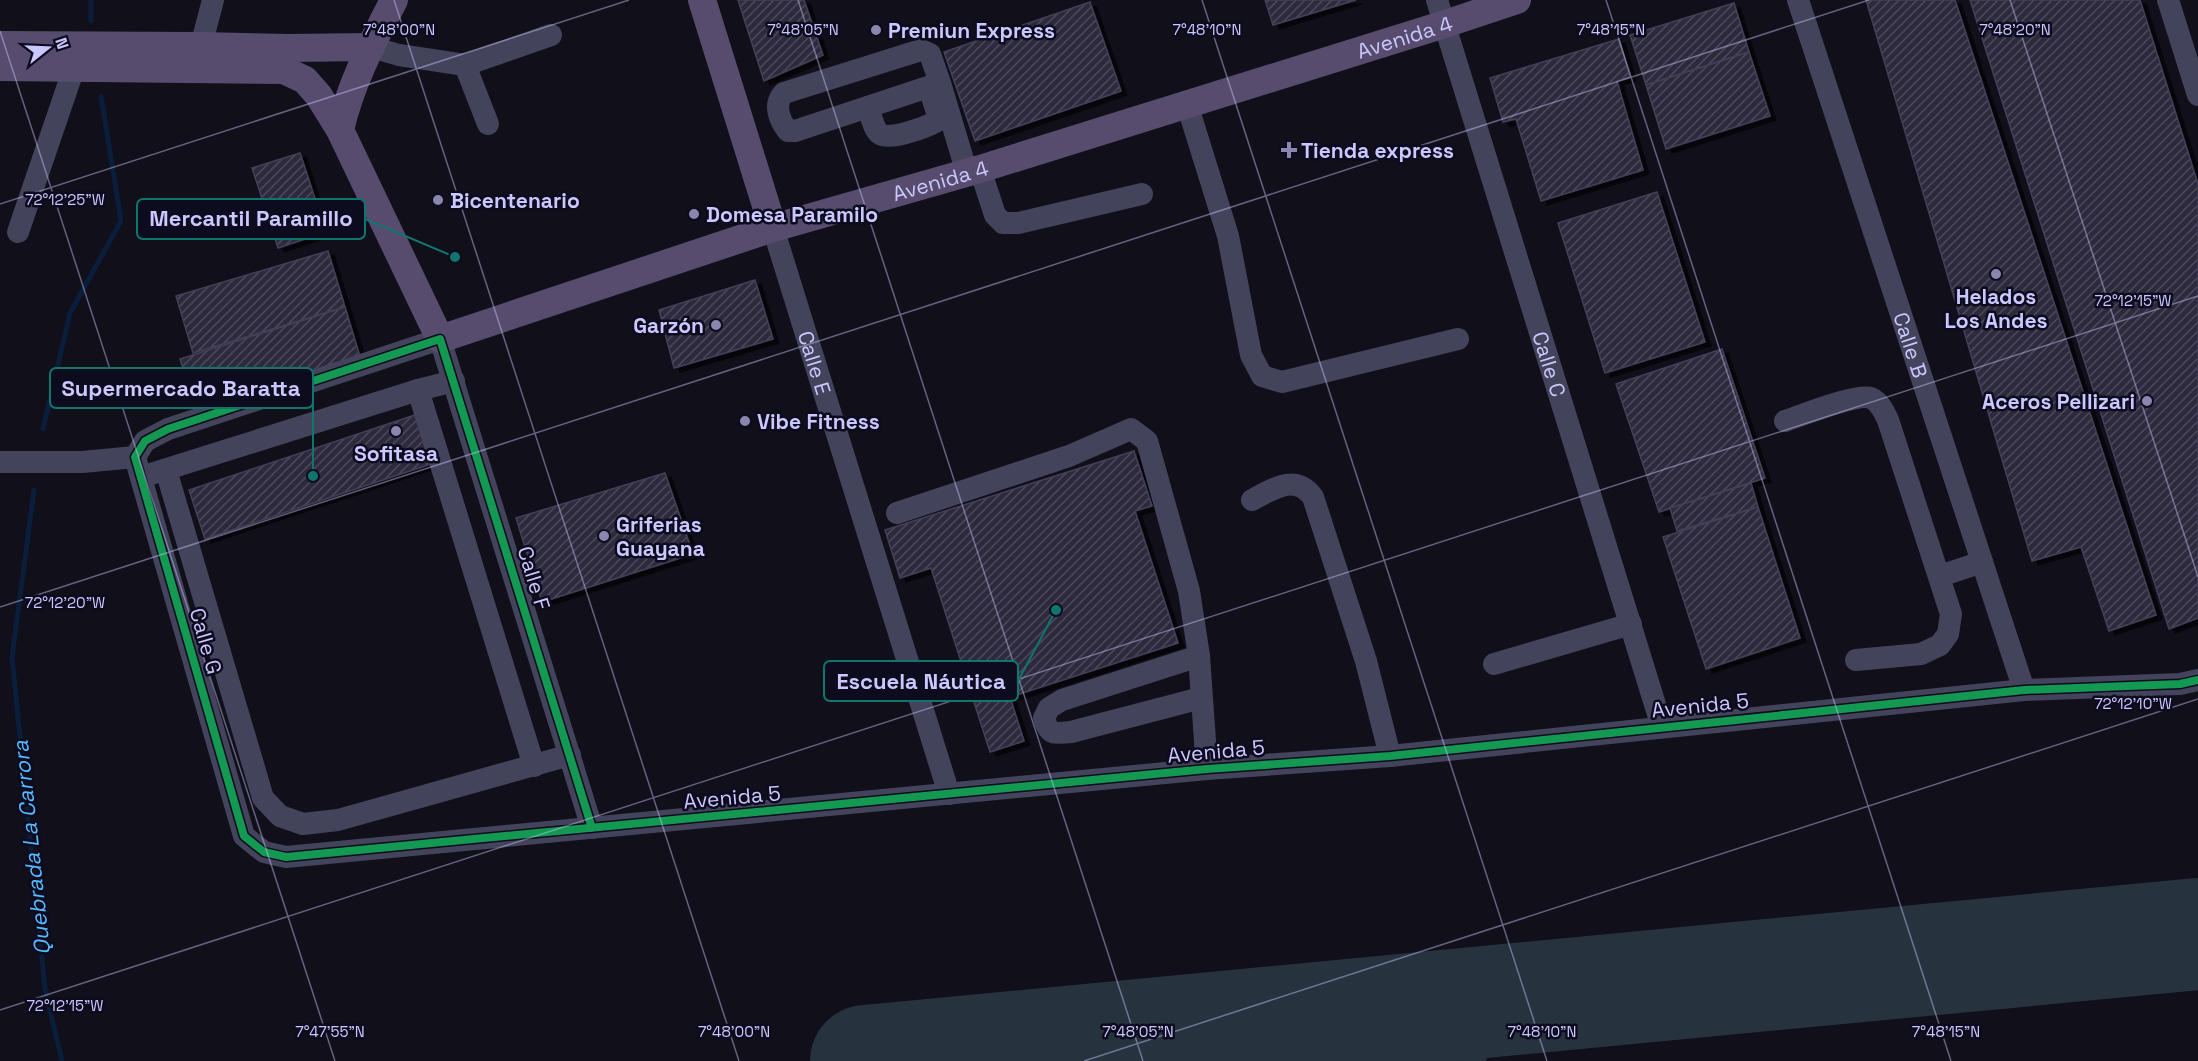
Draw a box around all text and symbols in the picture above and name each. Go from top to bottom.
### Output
street label: Avenida 4 [1353,9,1456,64]
place label: Premiun Express [888,17,1055,44]
north arrow [18,18,78,78]
text: 7°48'00"N [363,20,435,39]
text: 7°48'05"N [767,20,839,39]
text: 7°48'10"N [1173,20,1241,39]
text: 7°48'15"N [1577,20,1645,39]
text: 7°48'20"N [1979,20,2051,39]
marker: Premiun Express [869,23,883,37]
text: N [50,35,73,52]
place label: Tienda express [1301,137,1454,164]
marker: Tienda express [1282,143,1296,157]
street label: Avenida 4 [889,154,991,207]
place label: Bicentenario [450,187,580,214]
text: 72°12'25"W [25,190,105,209]
marker: Bicentenario [431,193,445,207]
callout: Mercantil Paramillo [137,199,365,239]
place label: Domesa Paramilo [706,201,878,228]
text: Mercantil Paramillo [149,204,353,232]
marker: Domesa Paramilo [687,207,701,221]
marker: Helados Los Andes [1989,267,2003,281]
place label: Helados Los Andes [1944,283,2048,334]
text: 72°12'15"W [2095,291,2171,310]
street label: Calle B [1888,309,1934,381]
place label: Garzón [633,312,704,339]
marker: Garzón [709,318,723,332]
street label: Calle E [792,327,837,398]
street label: Calle C [1527,328,1572,400]
callout: Supermercado Baratta [50,368,313,408]
text: Supermercado Baratta [61,374,301,402]
place label: Aceros Pellizari [1982,388,2135,415]
marker: Aceros Pellizari [2140,394,2154,408]
place label: Vibe Fitness [757,408,880,435]
marker: Vibe Fitness [738,414,752,428]
marker: Sofitasa [389,424,403,438]
place label: Sofitasa [354,440,438,467]
place label: Griferias Guayana [616,511,705,562]
marker: Griferias Guayana [597,529,611,543]
street label: Calle F [512,543,556,613]
text: 72°12'20"W [25,593,105,612]
street label: Calle G [184,605,228,677]
callout: Escuela Náutica [824,661,1018,701]
text: Escuela Náutica [836,667,1006,695]
street label: Avenida 5 [1650,686,1750,724]
text: 72°12'10"W [2094,694,2172,713]
street label: Avenida 5 [1166,733,1266,769]
water label: Quebrada La Carrora [6,739,56,957]
street label: Avenida 5 [682,779,782,815]
text: 72°12'15"W [27,996,103,1015]
text: 7°47'55"N [295,1022,365,1041]
text: 7°48'00"N [698,1022,770,1041]
text: 7°48'05"N [1102,1022,1174,1041]
text: 7°48'10"N [1508,1022,1576,1041]
text: 7°48'15"N [1912,1022,1980,1041]

